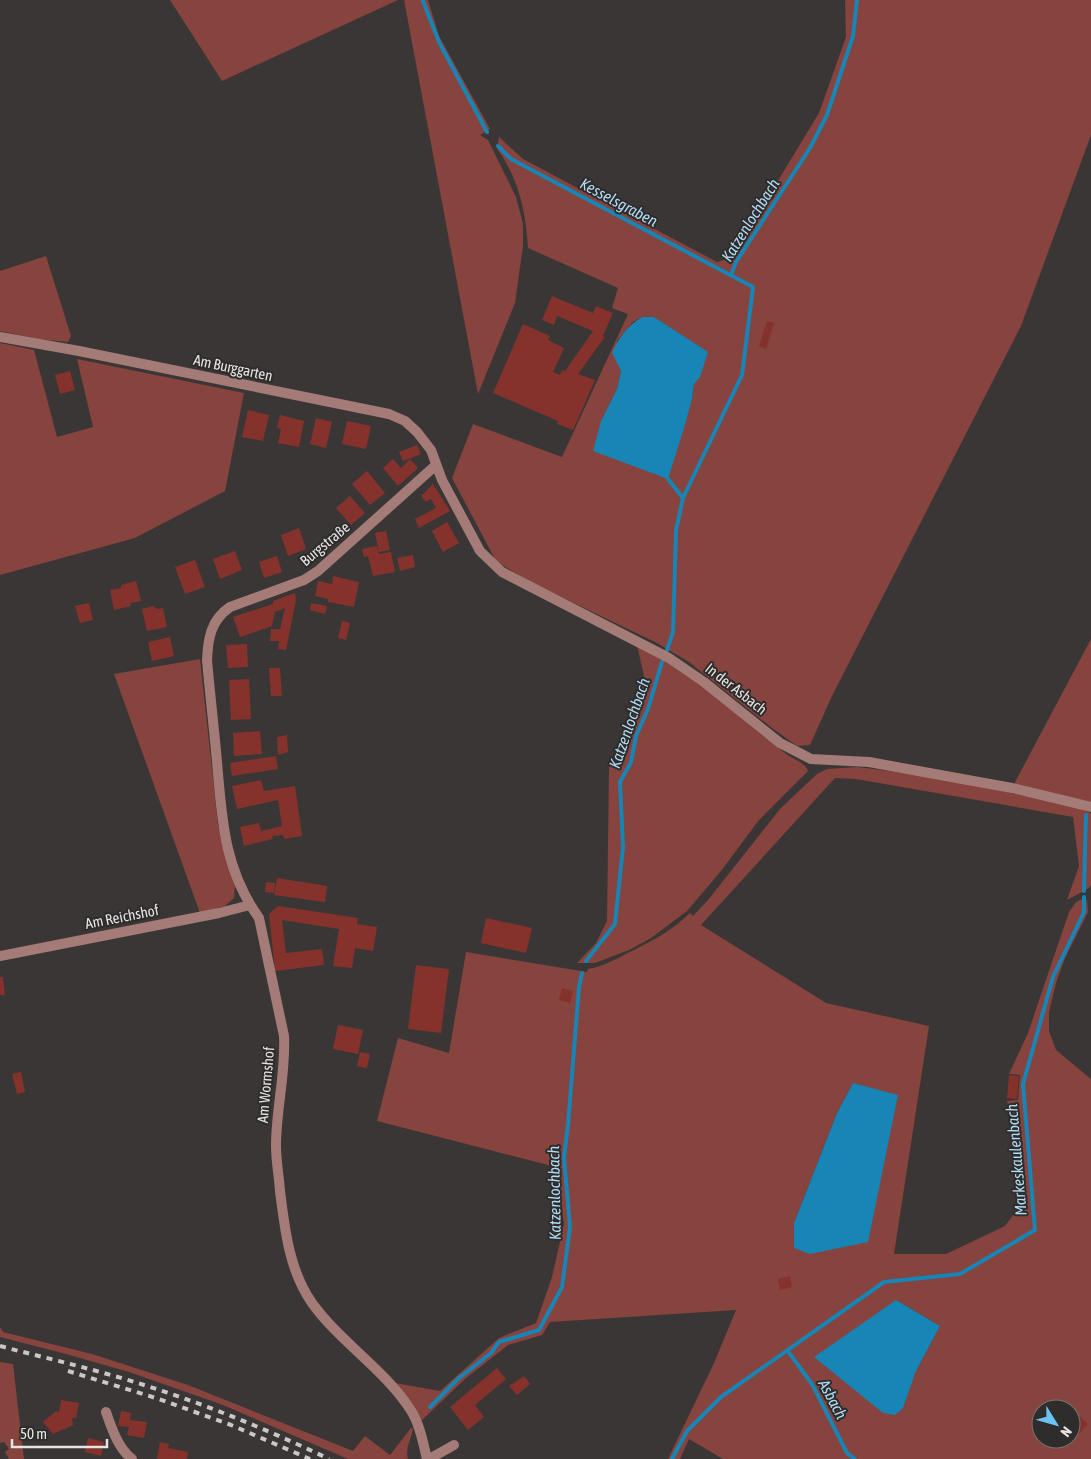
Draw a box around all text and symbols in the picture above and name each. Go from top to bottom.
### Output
water label: Kesselsgraben [577,174,661,231]
water label: Katzenlochbach [717,175,783,265]
street label: Am Burggarten [192,351,274,384]
street label: Burgstraße [296,518,353,569]
street label: In der Asbach [702,659,770,718]
water label: Katzenlochbach [605,675,653,770]
street label: Am Reichshof [84,901,160,932]
street label: Am Wormshof [254,1046,277,1124]
water label: Markeskaulenbach [1002,1103,1030,1217]
water label: Katzenlochbach [544,1146,564,1240]
water label: Asbach [815,1375,851,1422]
north arrow [1031,1399,1081,1449]
scale bar [12,1416,108,1448]
text: N [1058,1424,1075,1440]
text: 50 m [20,1425,47,1442]

